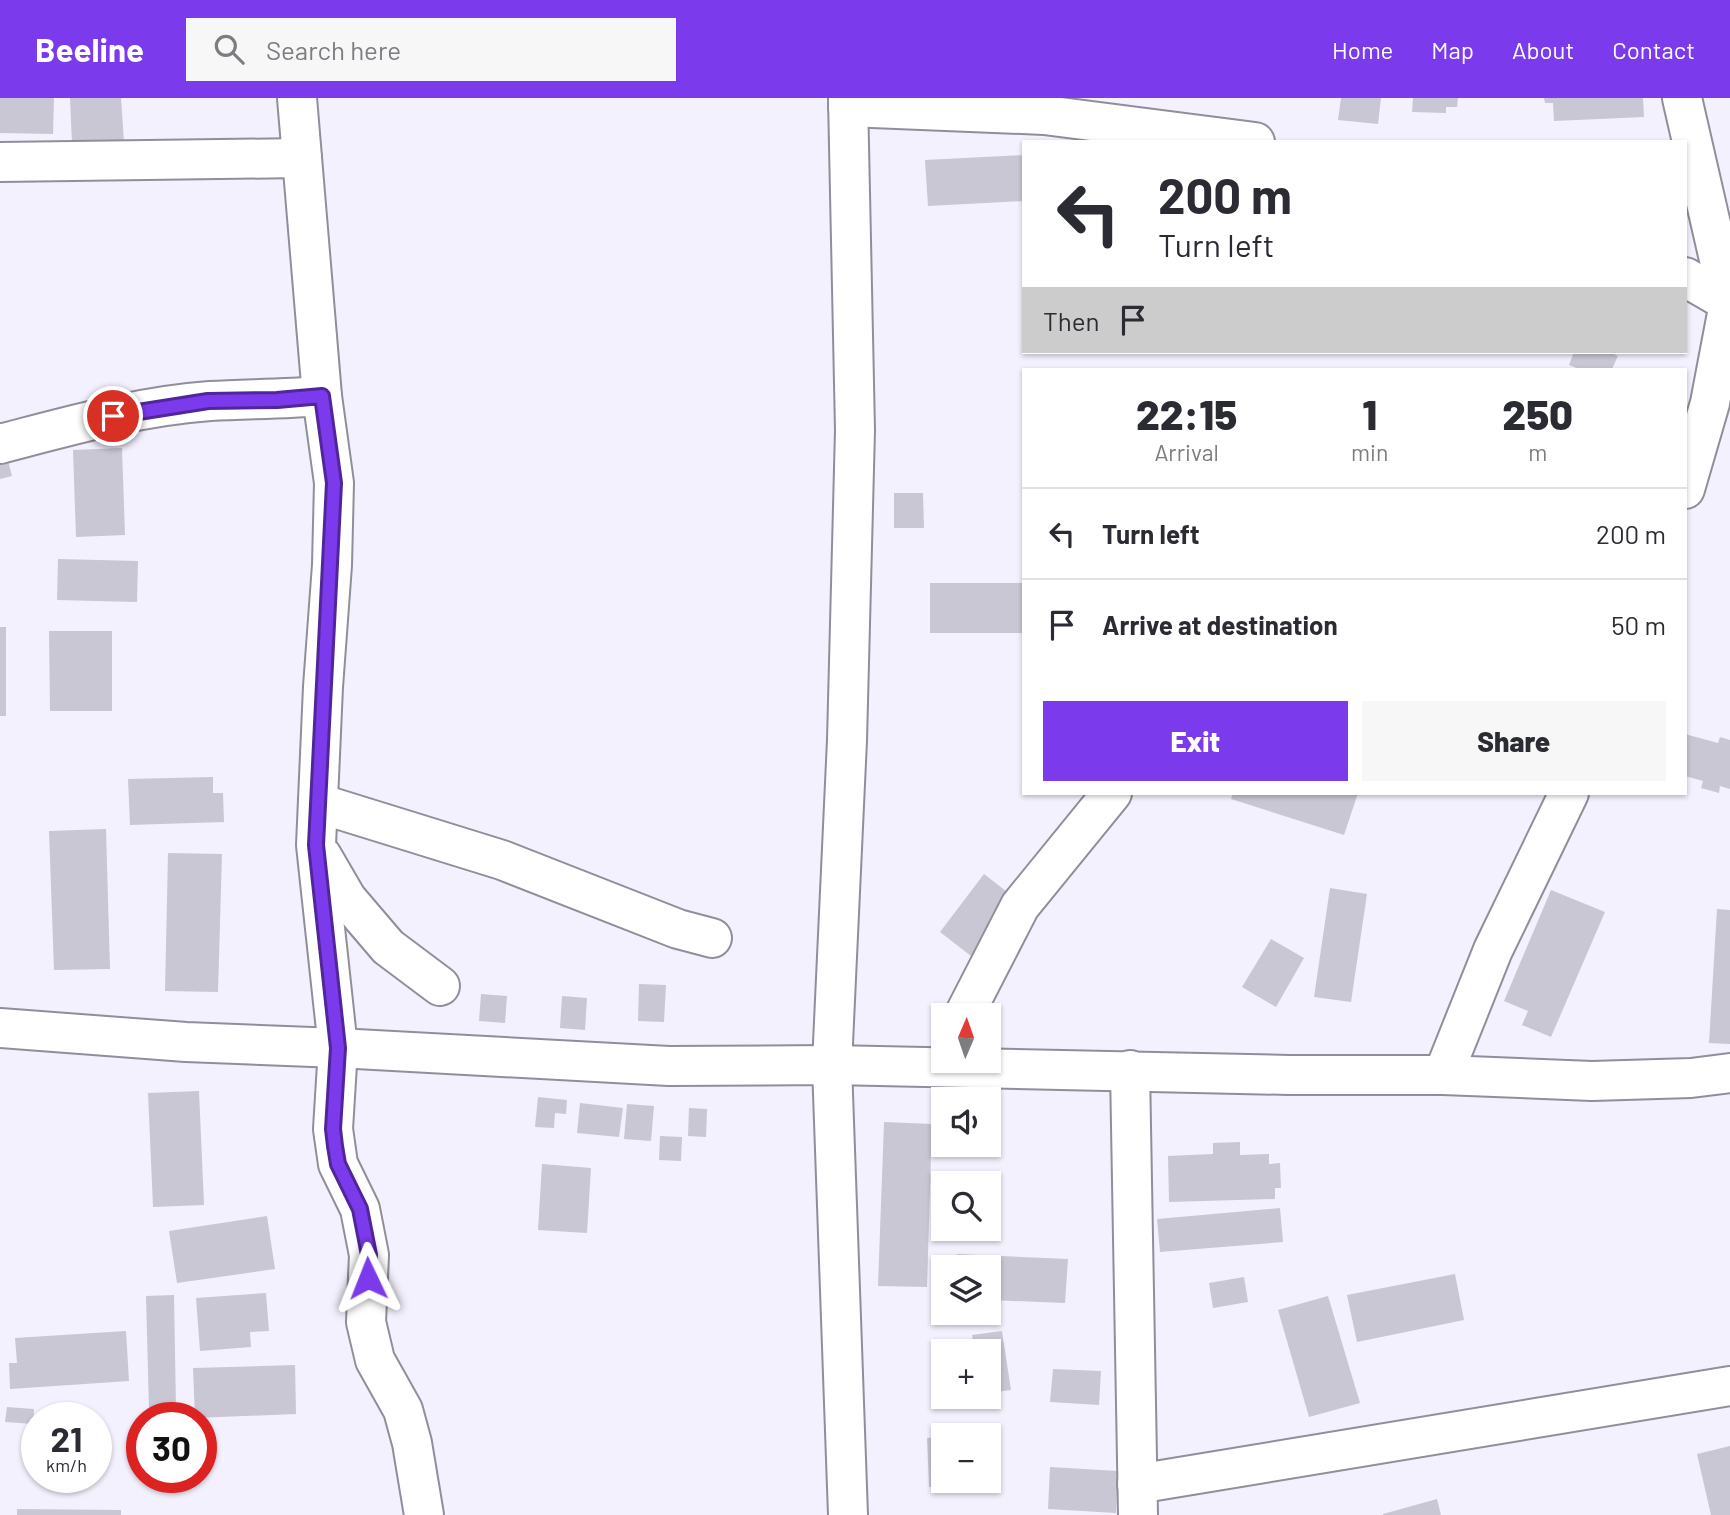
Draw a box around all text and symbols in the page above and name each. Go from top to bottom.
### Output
search box [186,18,676,81]
text: Beeline [35,29,144,69]
icon: search [210,30,248,68]
text: Search here [266,34,401,65]
text: Home [1332,35,1393,64]
text: Map [1431,35,1474,64]
text: About [1512,35,1574,64]
text: Contact [1612,35,1695,64]
text: 200 m [1158,165,1292,224]
icon: left [1043,168,1134,259]
text: Turn left [1158,225,1275,263]
icon: arrive [1114,301,1152,339]
text: Then [1043,305,1100,336]
pin [83,386,143,446]
text: 22:15 [1136,388,1237,438]
text: 1 [1362,388,1377,438]
text: 250 [1502,388,1573,438]
icon: arrive [94,397,132,435]
text: Arrival [1154,438,1219,466]
text: min [1351,438,1388,466]
text: m [1528,438,1547,466]
icon: left [1043,515,1081,553]
text: Turn left [1102,518,1200,549]
text: 200 m [1596,518,1666,549]
icon: arrive [1043,606,1081,644]
text: Arrive at destination [1102,609,1338,640]
text: 50 m [1611,609,1666,640]
button: Exit [1043,701,1348,781]
button: Share [1362,701,1666,781]
north arrow [931,1003,1001,1073]
map controls [931,1003,1001,1493]
button: sound [931,1087,1001,1157]
button: search [931,1171,1001,1241]
position arrow [331,1241,405,1315]
button: layers [931,1255,1001,1325]
button: + [931,1339,1001,1409]
speed limit sign: 30 [126,1402,217,1493]
text: 21 [51,1417,82,1459]
button: − [931,1423,1001,1493]
text: km/h [46,1454,87,1476]

